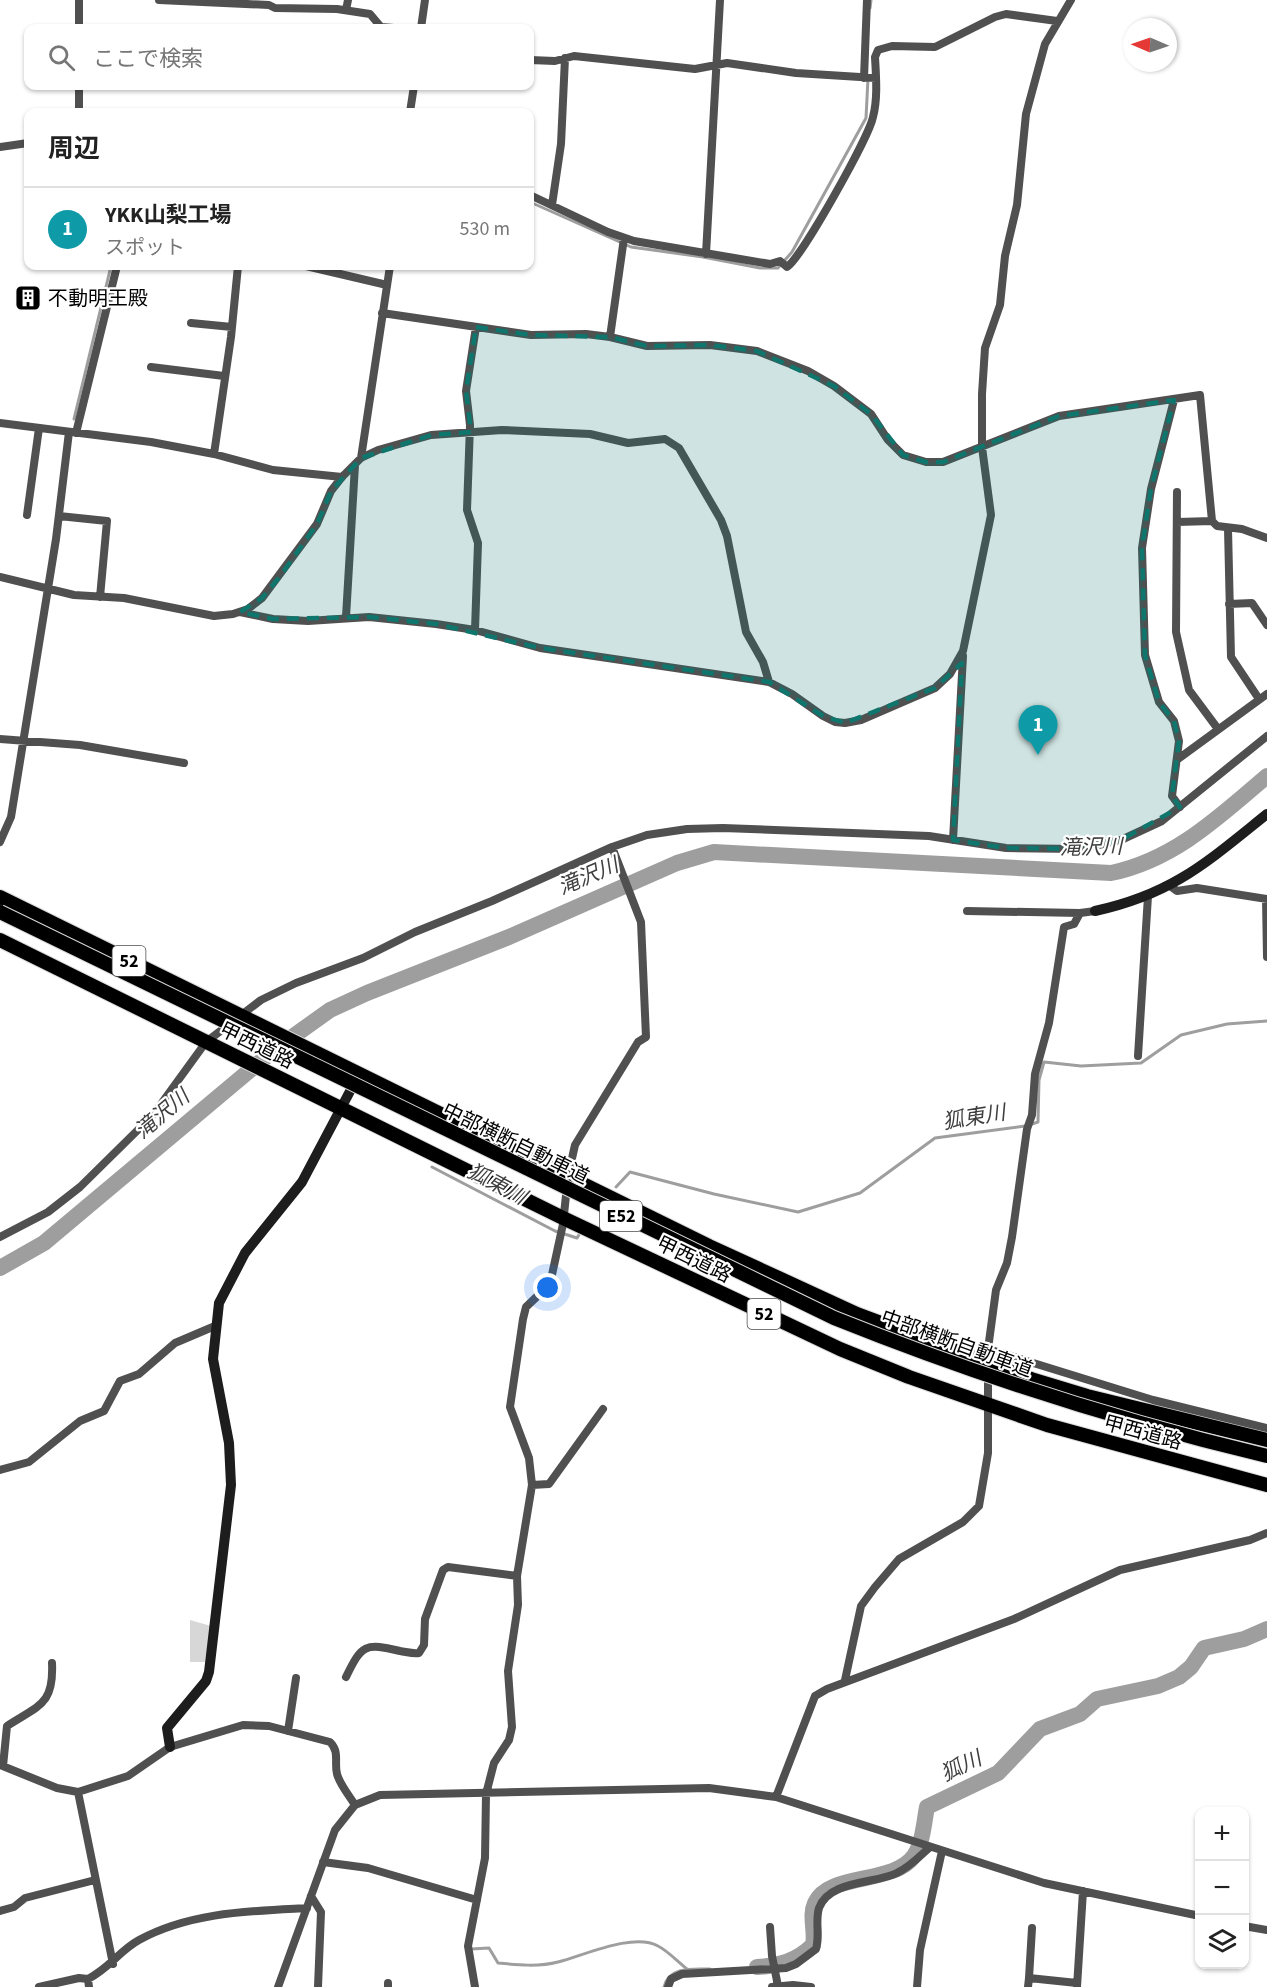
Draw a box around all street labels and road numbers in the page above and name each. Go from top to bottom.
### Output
road number: 52 [112,946,146,976]
street label: 甲西道路 [214,1016,299,1076]
street label: 中部横断自動車道 [438,1096,594,1192]
road number: E52 [600,1201,642,1231]
street label: 甲西道路 [651,1230,736,1290]
road number: 52 [748,1299,780,1329]
street label: 中部横断自動車道 [877,1303,1037,1384]
street label: 甲西道路 [1100,1409,1185,1457]

